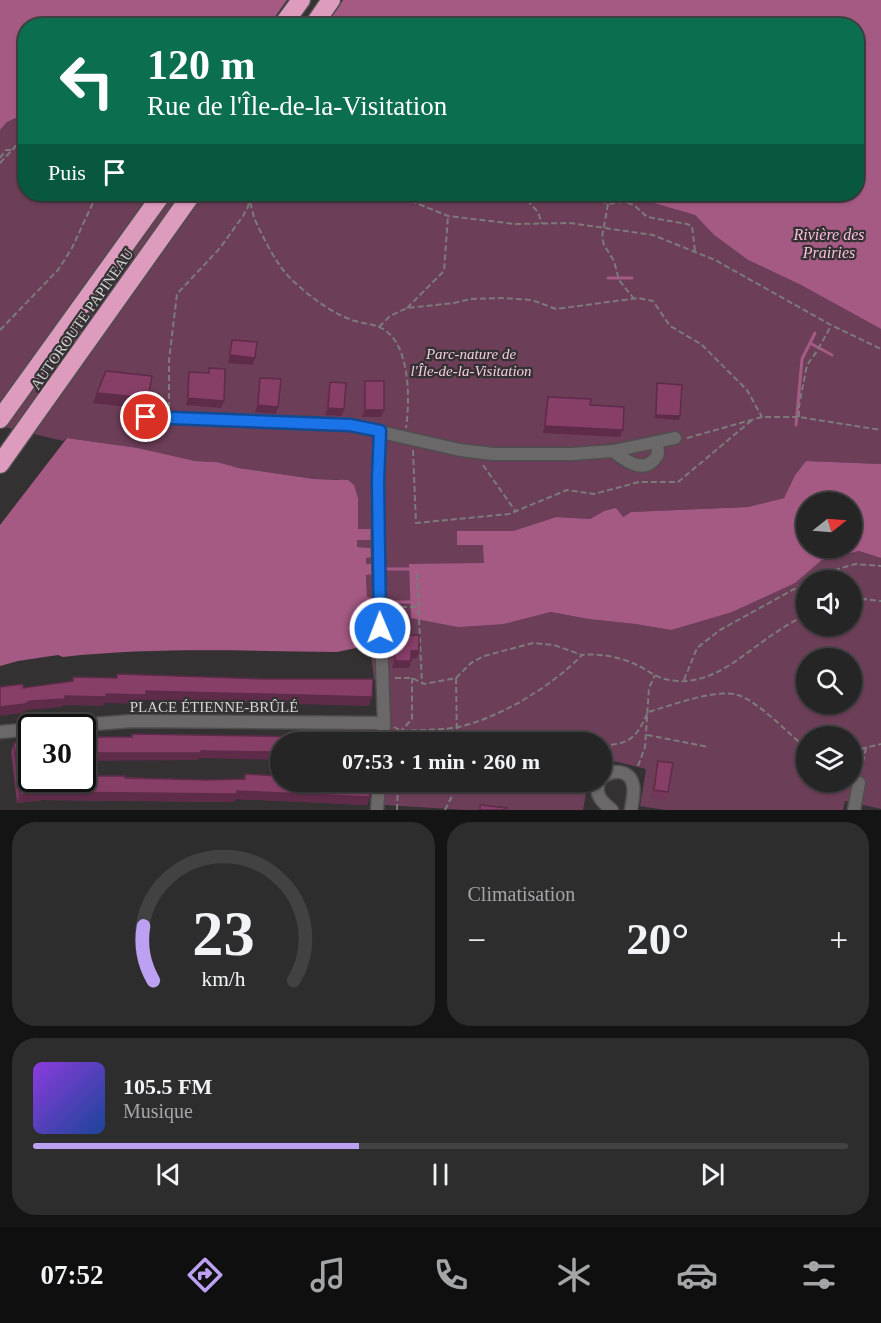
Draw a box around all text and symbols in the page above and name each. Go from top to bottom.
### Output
icon: left [48,42,126,120]
text: 120 m [147,42,256,88]
text: Rue de l'Île-de-la-Visitation [147,91,447,121]
icon: arrive [98,156,131,189]
text: Puis [48,160,86,185]
water label: Rivière des Prairies [793,226,864,261]
street label: AUTOROUTE PAPINEAU [27,245,137,392]
park label: Parc-nature de l'Île-de-la-Visitation [410,346,532,379]
pin [120,391,171,442]
icon: arrive [129,400,162,433]
north arrow [796,492,862,558]
map controls [796,492,862,792]
button: sound [796,570,862,636]
position arrow [348,596,412,660]
button: search [796,648,862,714]
street label: PLACE ÉTIENNE-BRÛLÉ [130,699,298,715]
speed limit sign: 30 [18,714,96,792]
button: layers [796,726,862,792]
text: 07:53 · 1 min · 260 m [342,749,540,774]
text: Climatisation [468,883,575,905]
text: 23 [192,899,254,968]
text: 20° [626,914,689,964]
text: − [468,922,486,958]
text: + [829,922,848,958]
text: km/h [201,967,246,991]
text: 105.5 FM [123,1074,212,1099]
text: Musique [123,1100,193,1122]
icon: previous [152,1158,185,1191]
icon: pause [424,1158,457,1191]
icon: next [696,1158,729,1191]
icon: directions [184,1254,226,1296]
icon: music [307,1254,349,1296]
icon: phone [430,1254,472,1296]
icon: climate [553,1254,595,1296]
icon: car [676,1254,718,1296]
icon: filters [798,1254,840,1296]
text: 07:52 [40,1260,103,1290]

